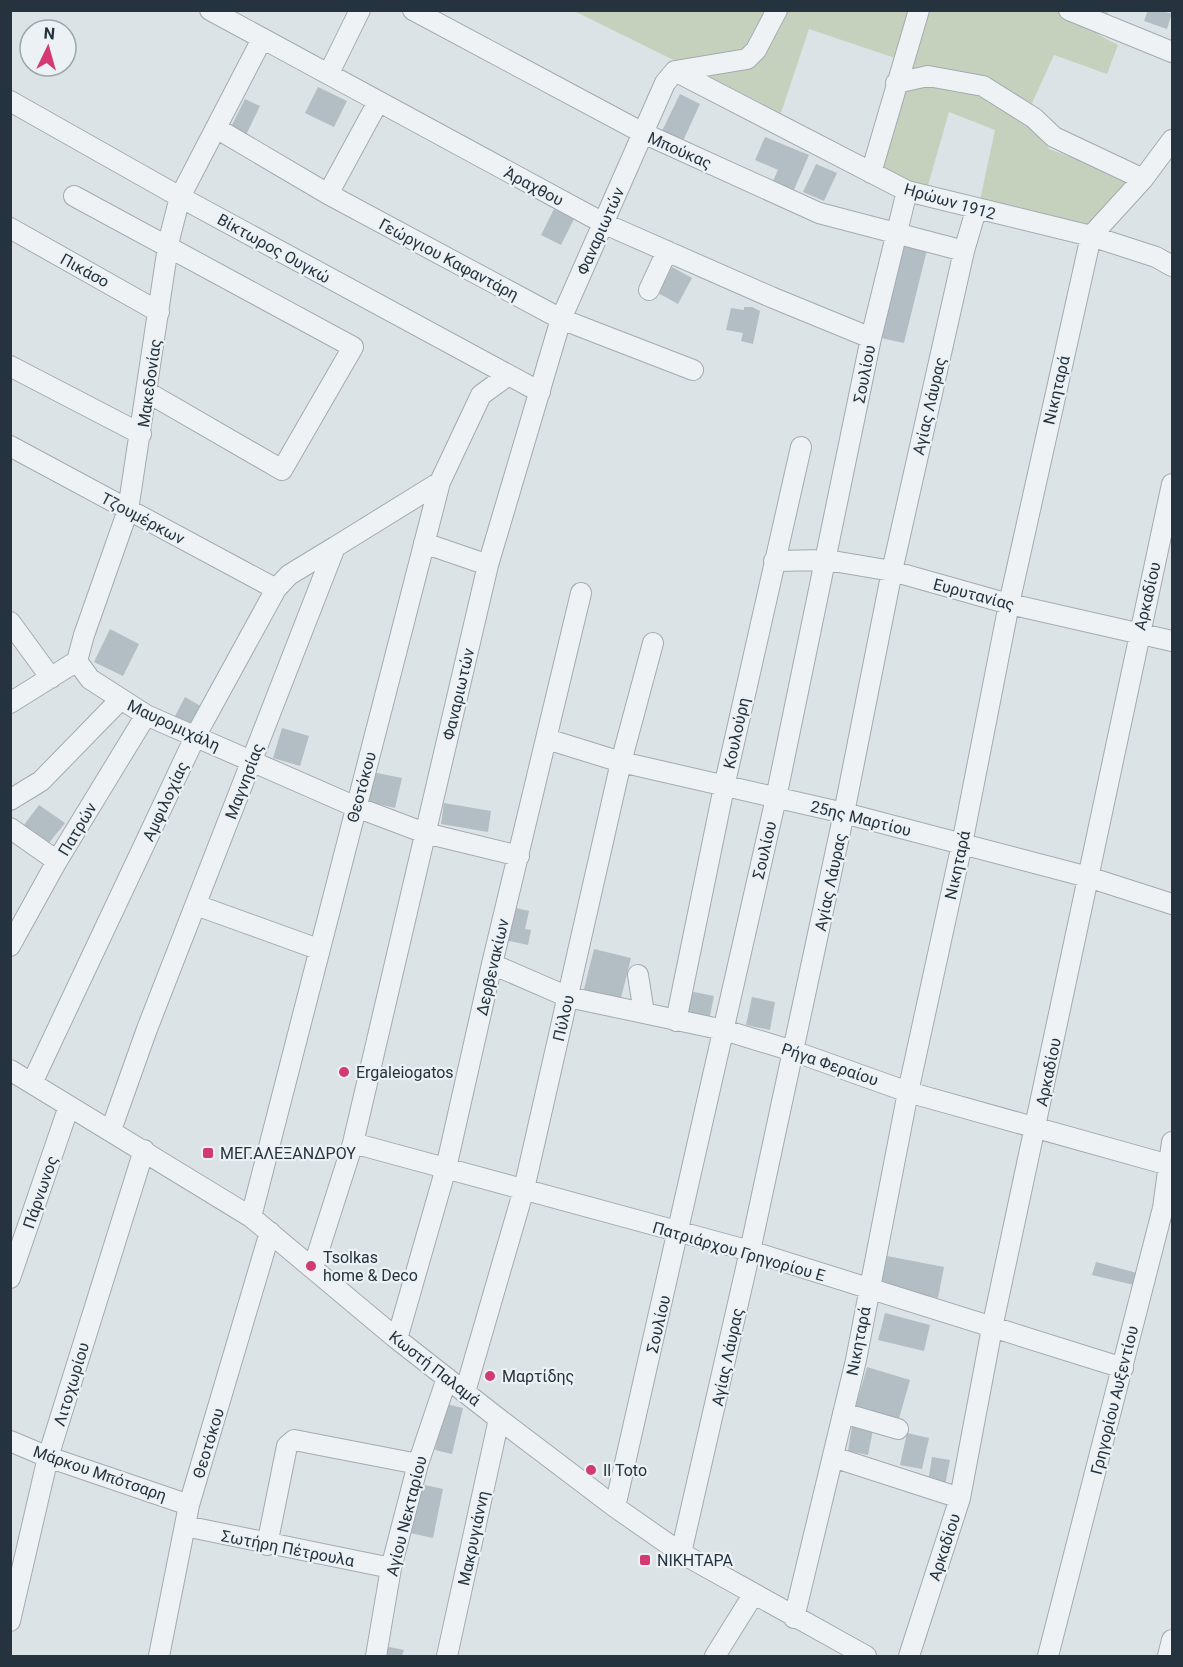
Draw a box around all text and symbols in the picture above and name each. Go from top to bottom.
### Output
north arrow [18,18,78,78]
text: N [43,24,56,44]
street label: Μπούκας [645,128,715,173]
street label: Άραχθου [501,163,567,210]
street label: Ηρώων 1912 [902,179,998,224]
street label: Φαναριωτών [573,184,628,278]
street label: Βίκτωρος Ουγκώ [214,210,334,287]
street label: Γεώργιου Καφαντάρη [376,215,522,304]
street label: Πικάσο [57,249,112,292]
street label: Μακεδονίας [134,338,165,429]
street label: Σουλίου [850,343,879,405]
street label: Νικηταρά [1039,354,1074,426]
street label: Αγίας Λάυρας [909,355,950,457]
street label: Τζουμέρκων [98,488,188,549]
street label: Αρκαδίου [1130,560,1165,632]
street label: Ευρυτανίας [931,575,1017,614]
street label: Φαναριωτών [439,646,478,742]
street label: Μαυρομιχάλη [124,696,223,755]
street label: Κουλούρη [720,696,753,771]
street label: Μαγνησίας [221,741,268,822]
street label: Θεοτόκου [343,750,380,825]
street label: Αμφιλοχίας [139,758,192,844]
street label: 25ης Μαρτίου [809,797,913,840]
street label: Πατρών [54,799,101,859]
street label: Σουλίου [749,819,780,881]
street label: Νικηταρά [941,829,974,901]
street label: Αγίας Λάυρας [811,831,850,933]
street label: Δερβενακίων [472,917,513,1017]
street label: Πύλου [549,993,578,1043]
street label: Αρκαδίου [1032,1036,1065,1108]
street label: Ρήγα Φεραίου [779,1039,881,1090]
place label: Ergaleiogatos [356,1063,454,1082]
marker: Ergaleiogatos [337,1065,351,1079]
place label: ΜΕΓ.ΑΛΕΞΑΝΔΡΟΥ [220,1144,356,1163]
marker: ΜΕΓ.ΑΛΕΞΑΝΔΡΟΥ [201,1146,215,1160]
street label: Πάρνωνος [19,1153,62,1231]
street label: Πατριάρχου Γρηγορίου Ε [650,1218,827,1285]
place label: Tsolkas home & Deco [323,1248,418,1285]
marker: Tsolkas home & Deco [304,1259,318,1273]
street label: Σουλίου [643,1293,674,1355]
street label: Νικηταρά [842,1305,874,1377]
street label: Αγίας Λάυρας [708,1306,747,1408]
street label: Γρηγορίου Αυξεντίου [1087,1324,1142,1477]
street label: Κωστή Παλαμά [385,1327,484,1410]
street label: Λιτοχωρίου [50,1340,93,1428]
place label: Μαρτίδης [502,1367,574,1386]
marker: Μαρτίδης [483,1369,497,1383]
street label: Θεοτόκου [189,1406,228,1481]
street label: Μάρκου Μπότσαρη [31,1442,169,1505]
street label: Αγίου Νεκταρίου [382,1454,431,1578]
place label: Il Toto [603,1461,647,1480]
marker: Il Toto [584,1463,598,1477]
street label: Μακρυγιάννη [454,1489,493,1587]
street label: Αρκαδίου [925,1511,964,1583]
street label: Σωτήρη Πέτρουλα [220,1526,356,1571]
place label: ΝΙΚΗΤΑΡΑ [657,1551,734,1570]
marker: ΝΙΚΗΤΑΡΑ [638,1553,652,1567]

